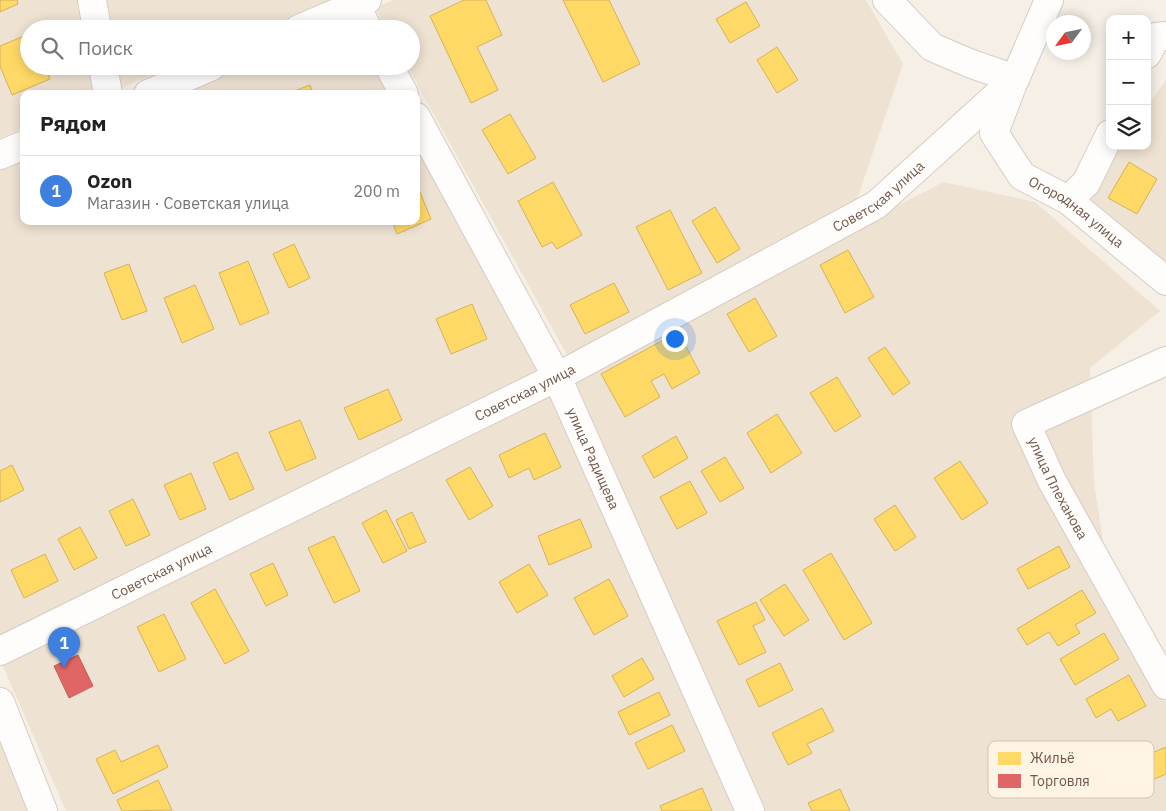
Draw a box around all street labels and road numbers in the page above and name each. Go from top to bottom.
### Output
street label: Советская улица [829,156,928,236]
street label: Огородная улица [1025,172,1128,252]
street label: Советская улица [472,360,579,425]
street label: улица Радищева [563,405,624,513]
street label: улица Плеханова [1024,434,1092,543]
street label: Советская улица [108,539,215,604]

